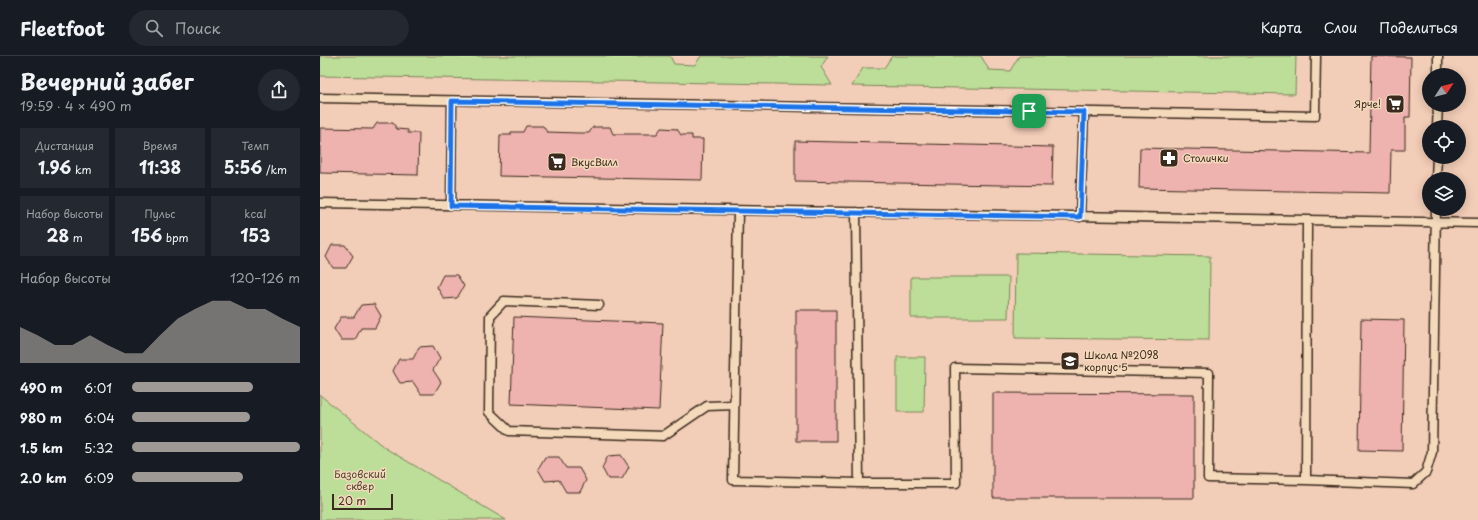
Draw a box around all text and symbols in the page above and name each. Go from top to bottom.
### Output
search box [129,10,409,46]
text: Fleetfoot [20,14,105,42]
text: Поиск [175,16,220,39]
icon: search [143,17,165,39]
text: Карта [1261,17,1302,38]
text: Слои [1324,17,1357,38]
text: Поделиться [1379,17,1458,38]
text: Вечерний забег [20,64,194,97]
north arrow [1422,68,1466,112]
map controls [1422,68,1466,216]
button: share [258,69,300,111]
supermarket icon: Ярче! [1384,93,1406,115]
pin [1012,94,1046,128]
text: 19:59 · 4 × 490 m [20,96,132,115]
place label: Ярче! [1353,96,1381,111]
icon: arrive [1018,100,1040,122]
button: locate [1422,120,1466,164]
text: Дистанция [35,137,94,154]
text: Время [142,137,178,154]
text: Темп [241,137,269,154]
pharmacy icon: Столички [1158,147,1180,169]
place label: Столички [1183,150,1229,165]
supermarket icon: ВкусВилл [546,151,568,173]
text: 1.96 [38,154,71,180]
text: 11:38 [139,154,181,180]
text: 5:56 [224,154,262,180]
place label: ВкусВилл [571,154,618,170]
text: km [71,161,91,178]
text: /km [262,161,287,178]
button: layers [1422,172,1466,216]
text: Набор высоты [26,205,103,222]
text: Пульс [144,205,176,222]
text: kcal [244,205,266,222]
text: 28 [47,222,69,248]
text: 156 [131,222,162,248]
text: 153 [240,222,270,248]
text: m [69,229,83,246]
text: bpm [162,229,189,246]
text: Набор высоты [20,268,111,287]
text: 120–126 m [230,268,300,287]
place label: Школа №2098 корпус 5 [1084,347,1159,374]
school or university icon: Школа №2098 корпус 5 [1059,350,1081,372]
text: 490 m [20,378,62,397]
text: 6:01 [84,378,112,397]
text: 980 m [20,408,62,427]
text: 6:04 [84,408,115,427]
text: 1.5 km [20,438,63,457]
text: 5:32 [84,438,114,457]
park label: Базовский сквер [334,466,386,493]
text: 2.0 km [20,468,67,487]
text: 6:09 [84,468,114,487]
scale bar [332,492,393,511]
text: 20 m [338,492,366,509]

